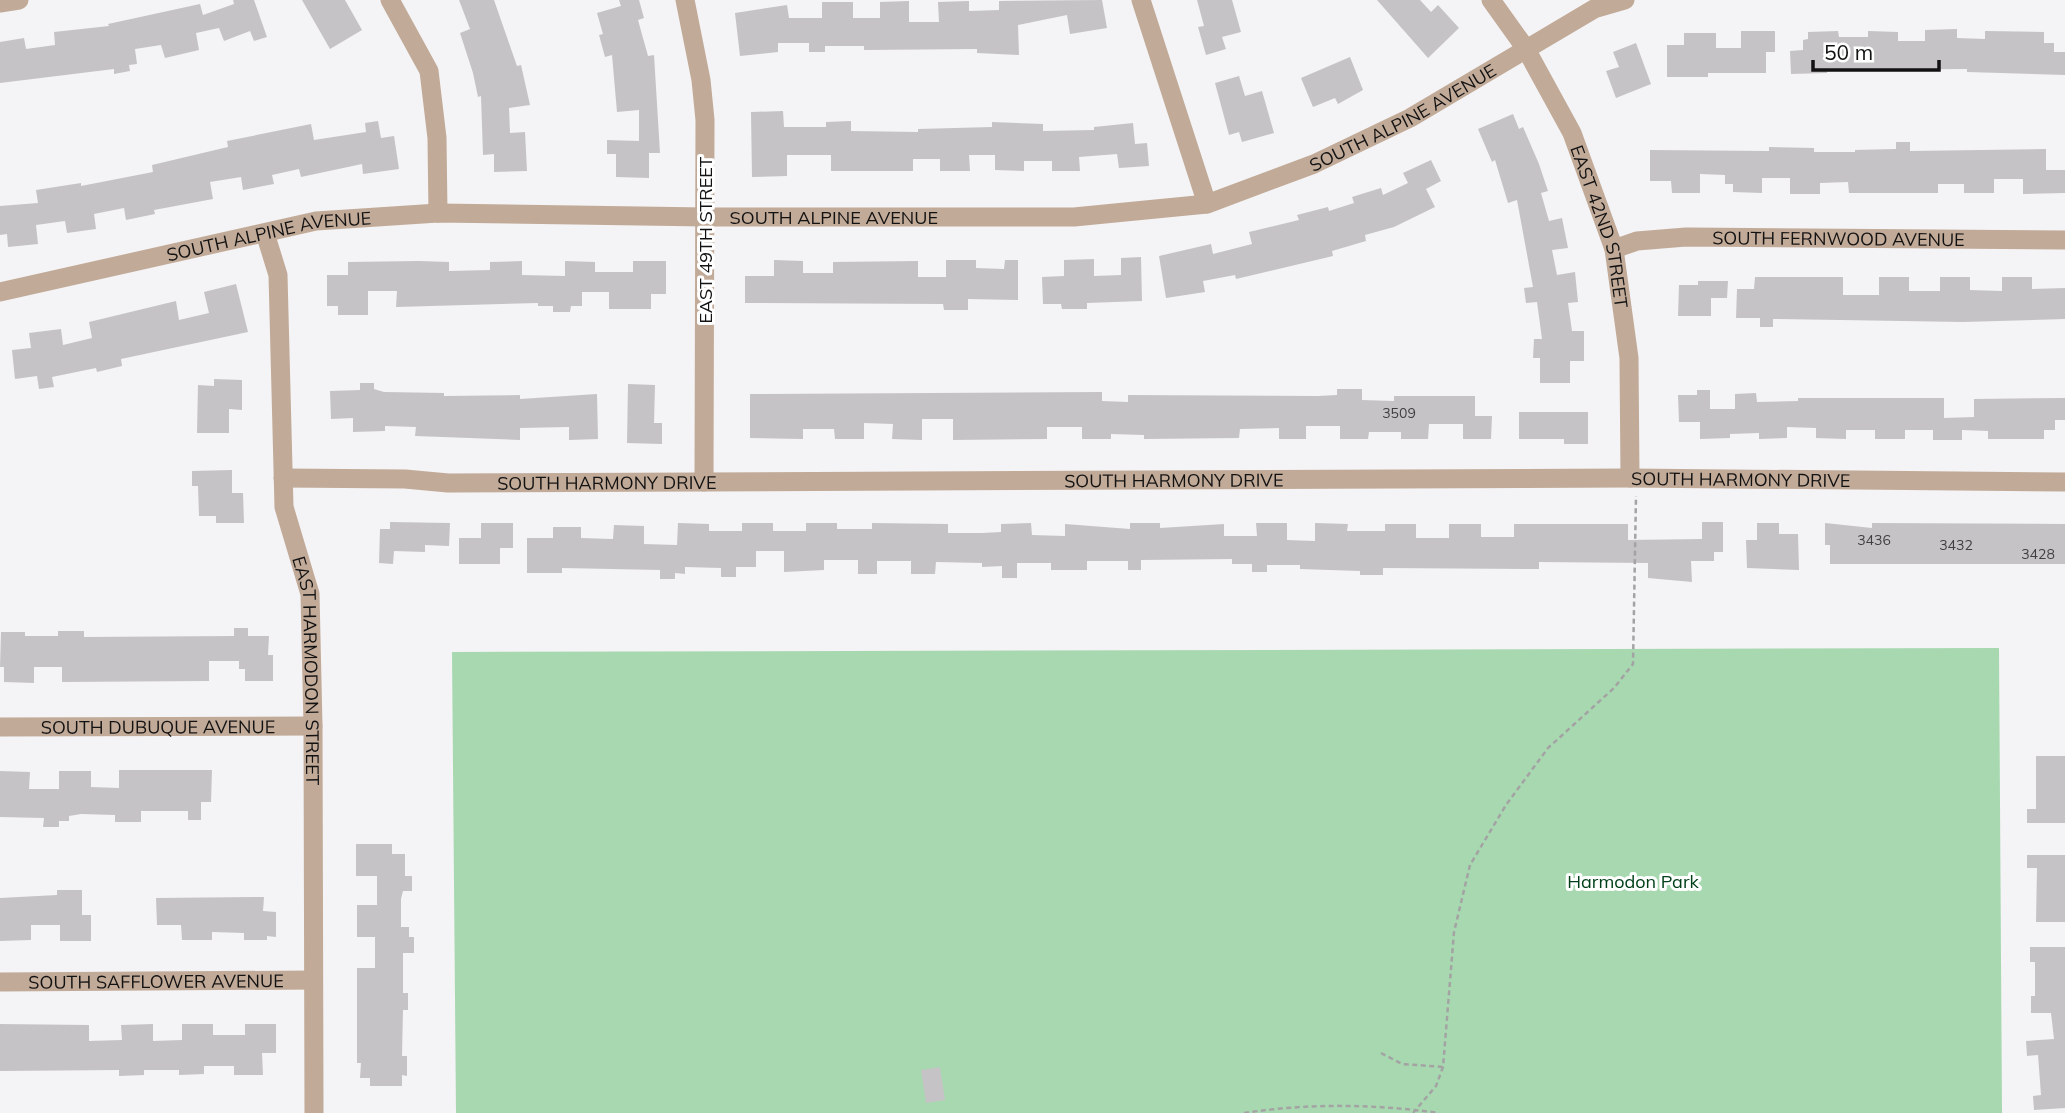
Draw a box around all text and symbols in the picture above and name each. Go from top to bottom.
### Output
scale bar [1813,28,1939,72]
text: 50 m [1824,39,1873,65]
street label: SOUTH ALPINE AVENUE [1305,58,1500,176]
street label: EAST 42ND STREET [1566,142,1633,309]
street label: EAST 49TH STREET [694,156,717,324]
street label: SOUTH ALPINE AVENUE [164,206,372,266]
street label: SOUTH ALPINE AVENUE [730,206,938,229]
street label: SOUTH FERNWOOD AVENUE [1712,226,1965,251]
house number: 3509 [1382,404,1416,422]
street label: SOUTH HARMONY DRIVE [1631,467,1851,492]
street label: SOUTH HARMONY DRIVE [1064,468,1284,492]
street label: SOUTH HARMONY DRIVE [497,470,717,494]
house number: 3436 [1857,531,1891,549]
house number: 3432 [1939,536,1973,554]
house number: 3428 [2021,545,2055,563]
street label: EAST HARMODON STREET [288,553,325,786]
street label: SOUTH DUBUQUE AVENUE [41,715,275,738]
park label: Harmodon Park [1567,870,1699,893]
street label: SOUTH SAFFLOWER AVENUE [28,969,284,993]

